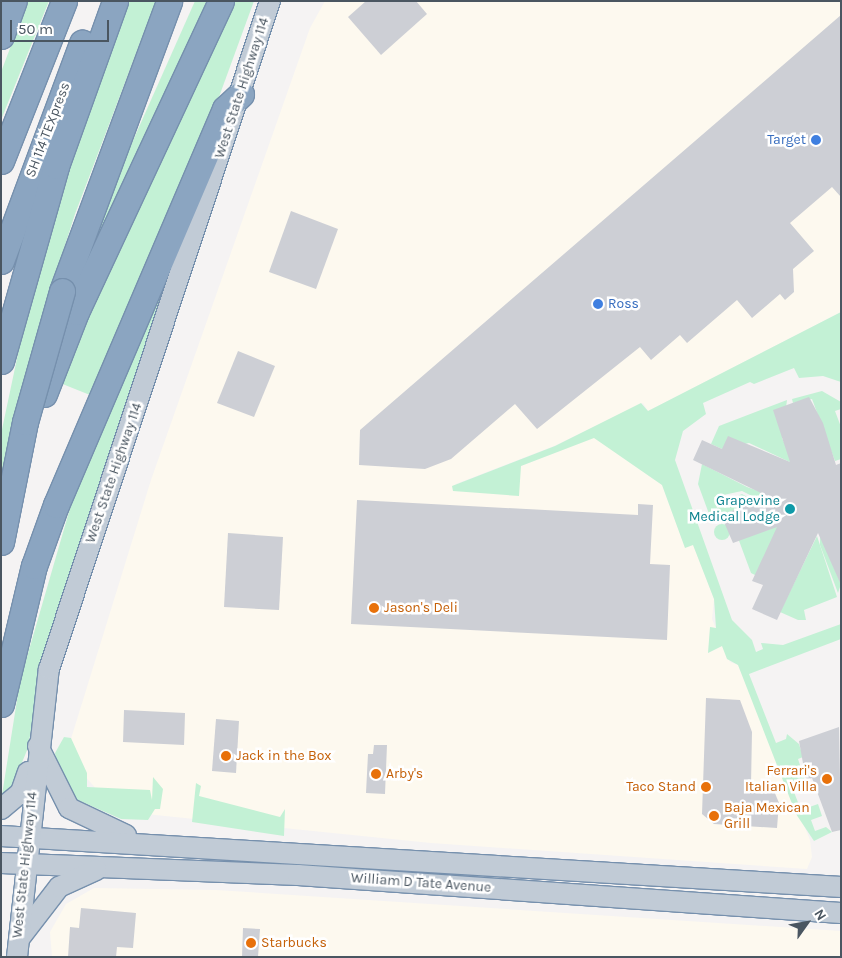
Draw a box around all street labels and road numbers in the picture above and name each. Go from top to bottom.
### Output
street label: West State Highway 114 [211,15,273,161]
street label: SH 114 TEXpress [22,80,74,180]
street label: West State Highway 114 [82,401,146,545]
street label: West State Highway 114 [9,791,41,939]
street label: William D Tate Avenue [350,870,492,896]

